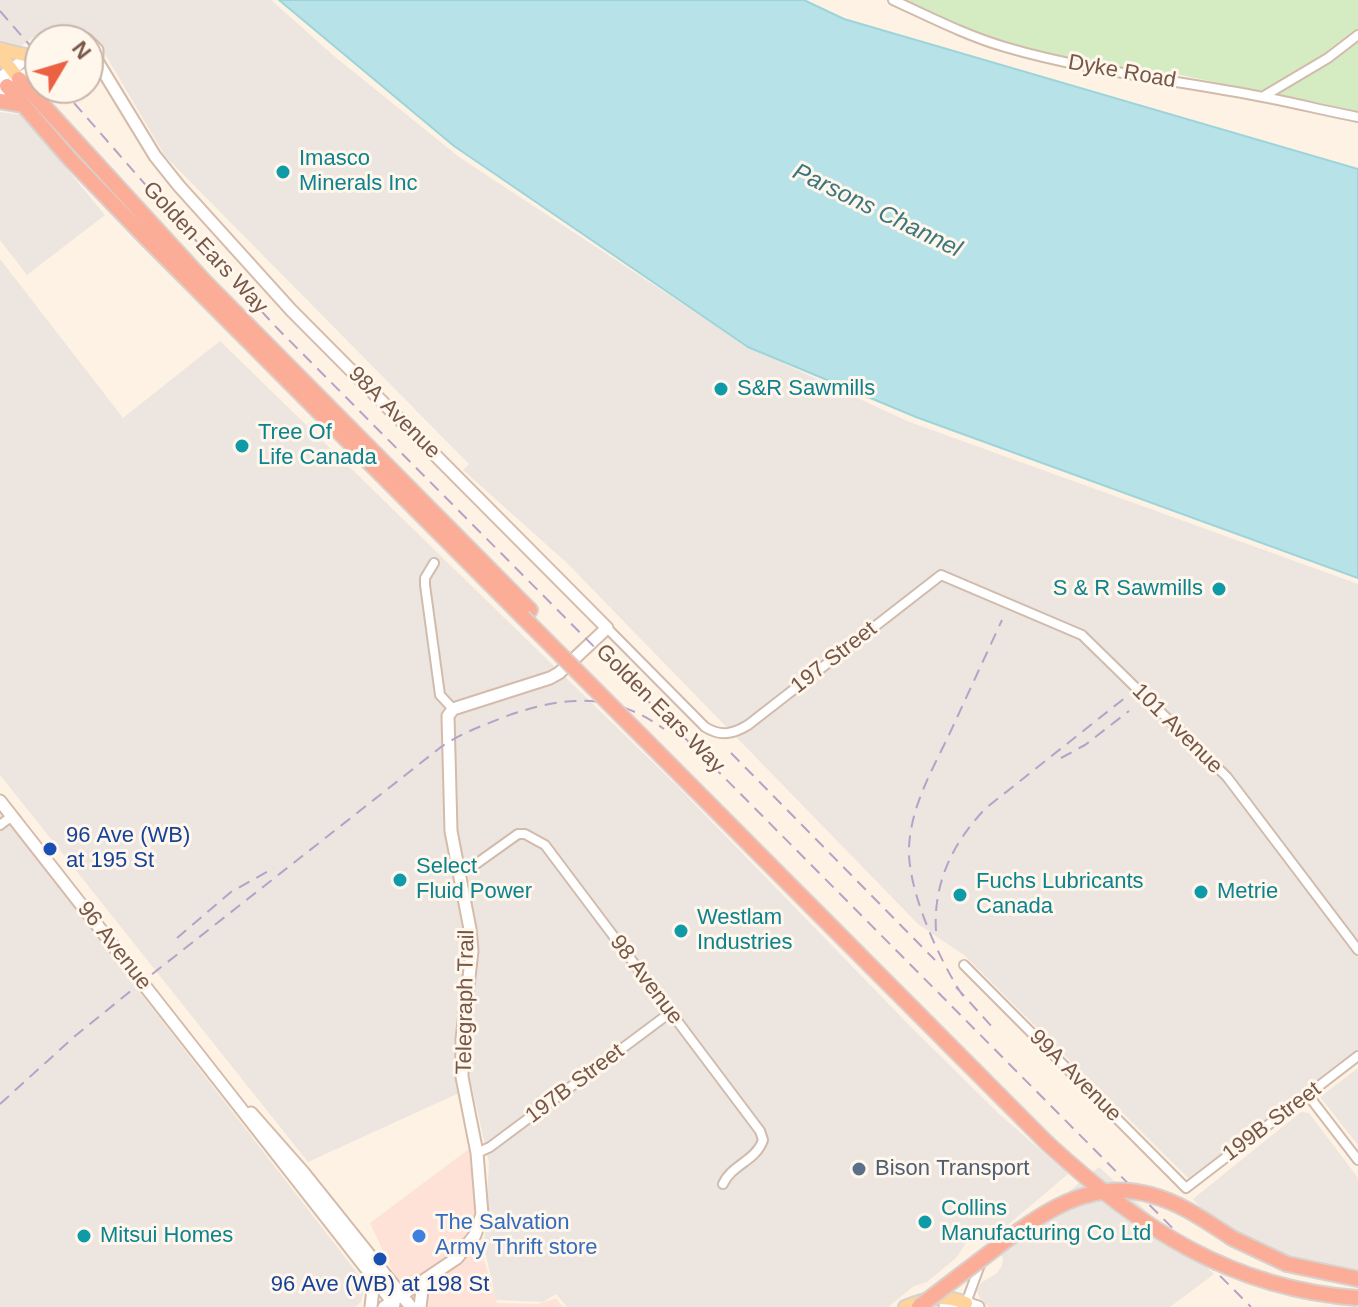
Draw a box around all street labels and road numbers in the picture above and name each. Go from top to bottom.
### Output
street label: Dyke Road [1066,50,1178,94]
street label: Golden Ears Way [137,176,273,320]
street label: 98A Avenue [342,361,446,465]
street label: 197 Street [786,616,882,700]
street label: Golden Ears Way [590,639,730,779]
street label: 101 Avenue [1126,678,1228,780]
street label: 96 Avenue [71,897,157,995]
street label: Telegraph Trail [452,929,480,1075]
street label: 98 Avenue [604,930,688,1030]
street label: 99A Avenue [1023,1024,1127,1128]
street label: 197B Street [521,1038,629,1130]
street label: 199B Street [1218,1076,1326,1168]

